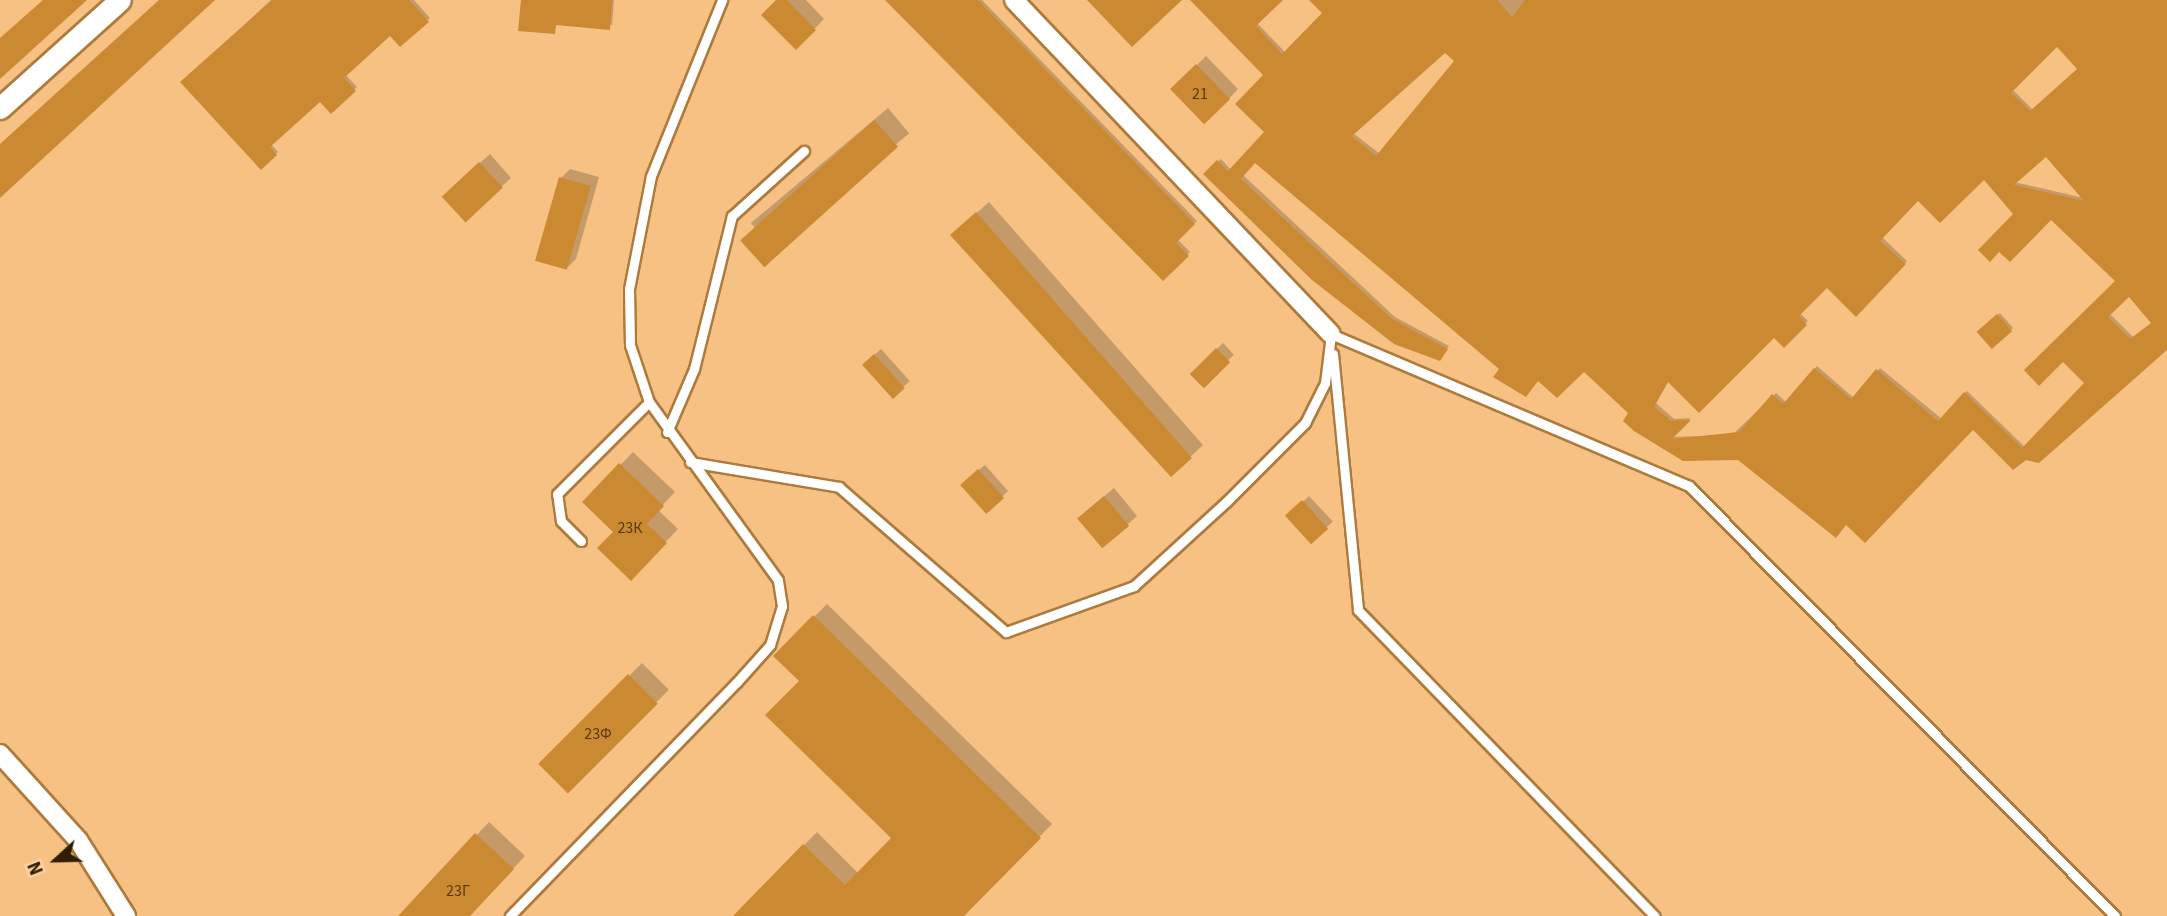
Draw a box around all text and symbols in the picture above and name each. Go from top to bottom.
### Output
house number: 21 [1192,84,1208,104]
house number: 23К [617,518,643,538]
house number: 23Ф [584,724,612,744]
north arrow [21,825,91,895]
text: N [21,857,51,879]
house number: 23Г [446,881,470,901]

